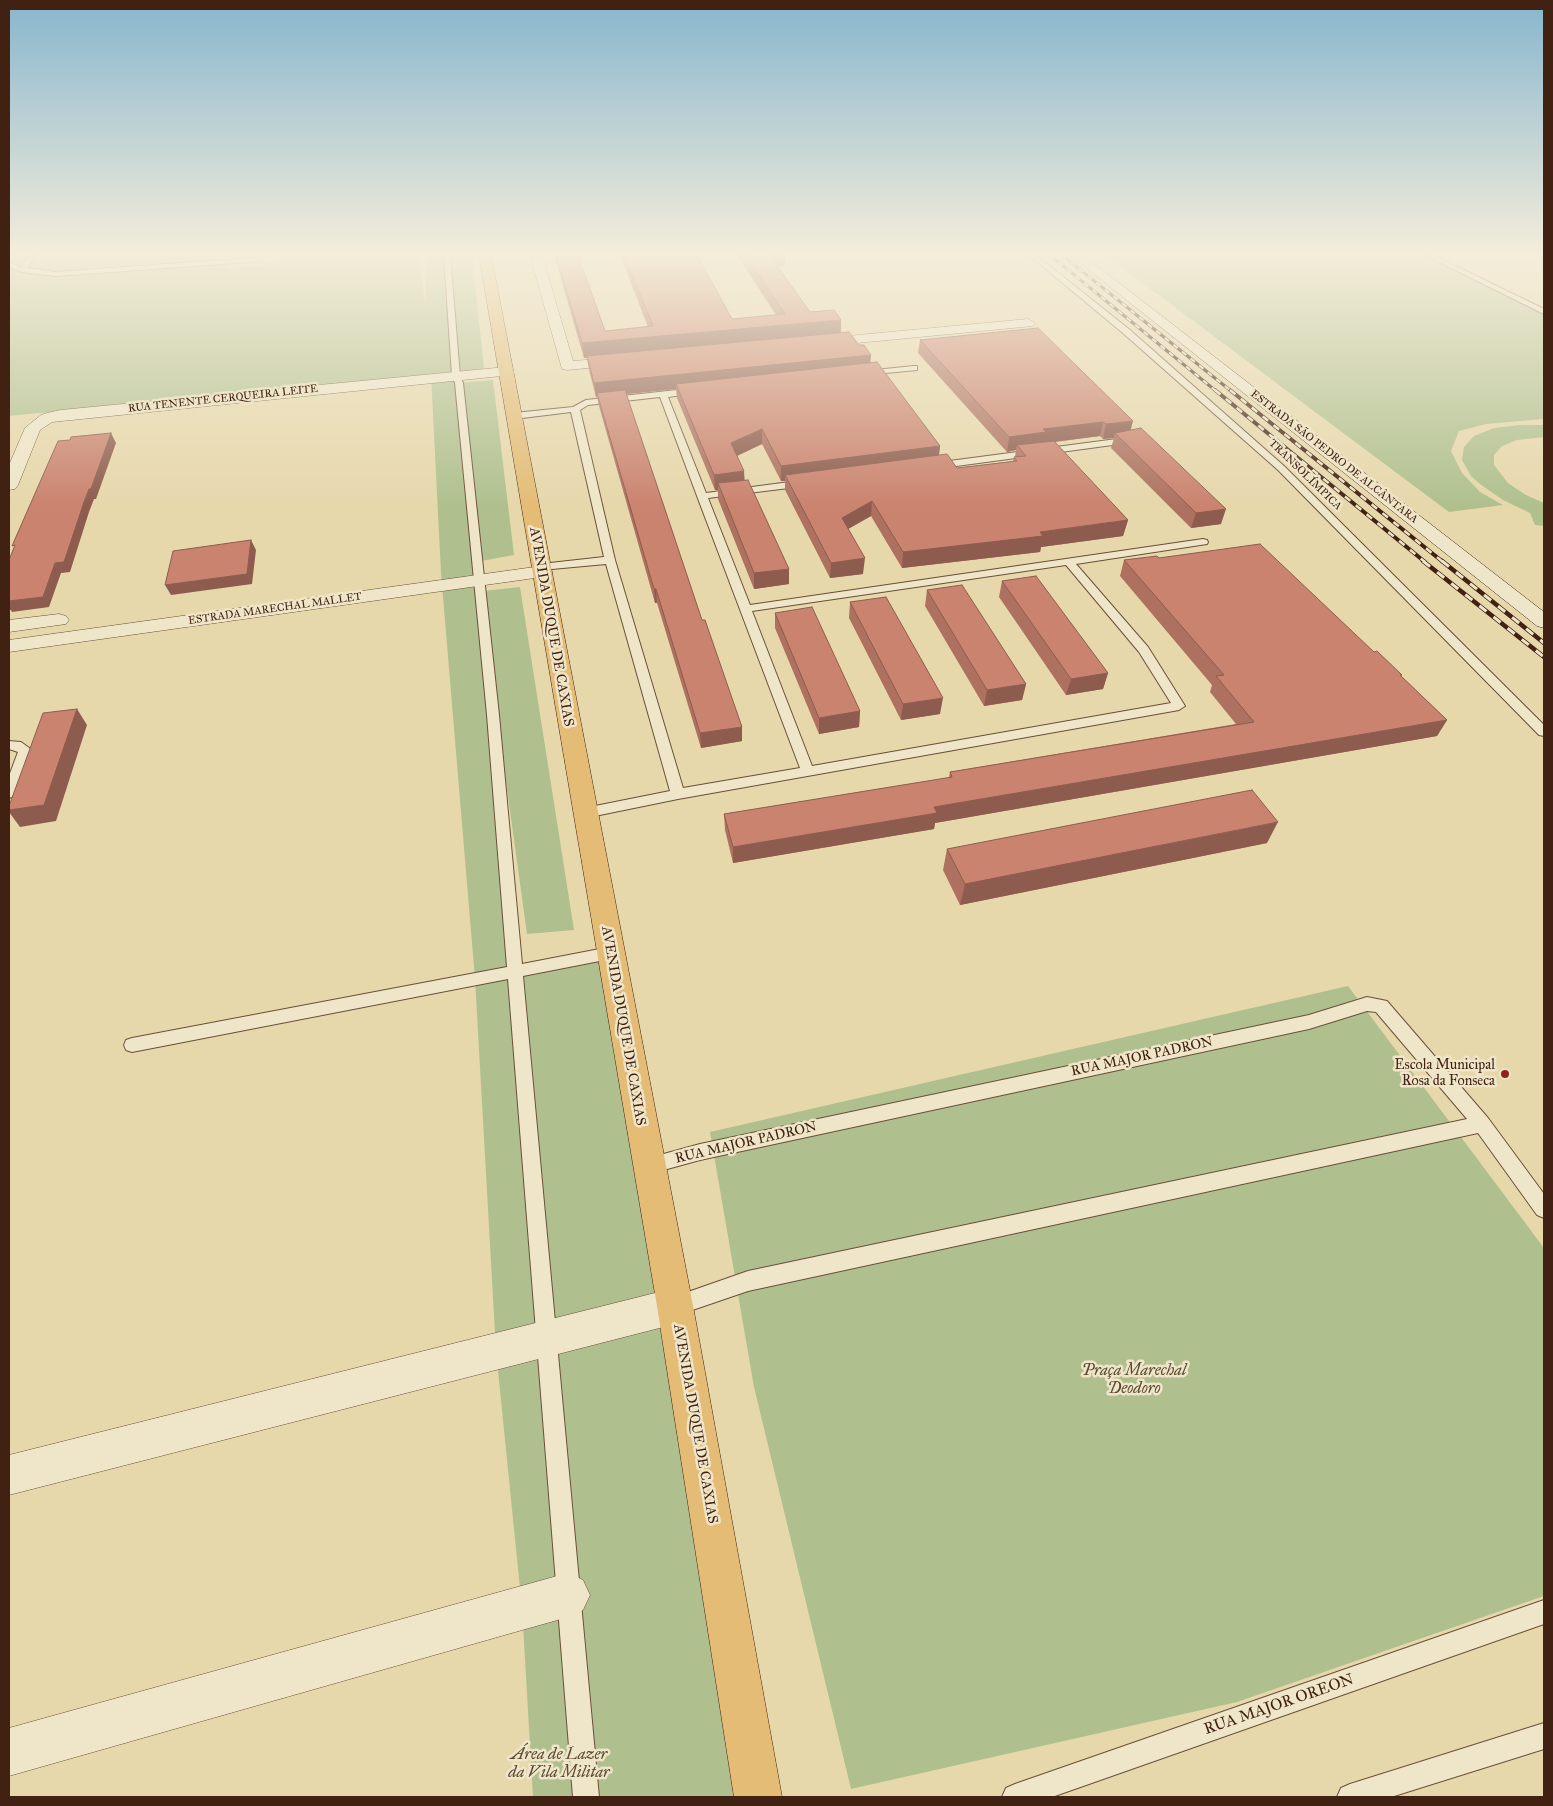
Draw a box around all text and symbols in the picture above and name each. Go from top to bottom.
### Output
street label: RUA TENENTE CERQUEIRA LEITE [127,382,319,416]
street label: ESTRADA SÃO PEDRO DE ALCÂNTARA [1248,388,1420,526]
street label: TRANSOLÍMPICA [1266,437,1344,513]
street label: AVENIDA DUQUE DE CAXIAS [525,526,577,728]
street label: ESTRADA MARECHAL MALLET [188,590,362,628]
street label: AVENIDA DUQUE DE CAXIAS [597,925,649,1127]
street label: RUA MAJOR PADRON [1070,1034,1214,1080]
place label: Escola Municipal Rosa da Fonseca [1395,1058,1495,1090]
marker: Escola Municipal Rosa da Fonseca [1499,1068,1511,1080]
street label: RUA MAJOR PADRON [674,1119,818,1167]
street label: AVENIDA DUQUE DE CAXIAS [669,1323,721,1525]
park label: Praça Marechal Deodoro [1082,1361,1186,1399]
street label: RUA MAJOR OREON [1202,1670,1356,1740]
park label: Área de Lazer da Vila Militar [508,1745,610,1783]

